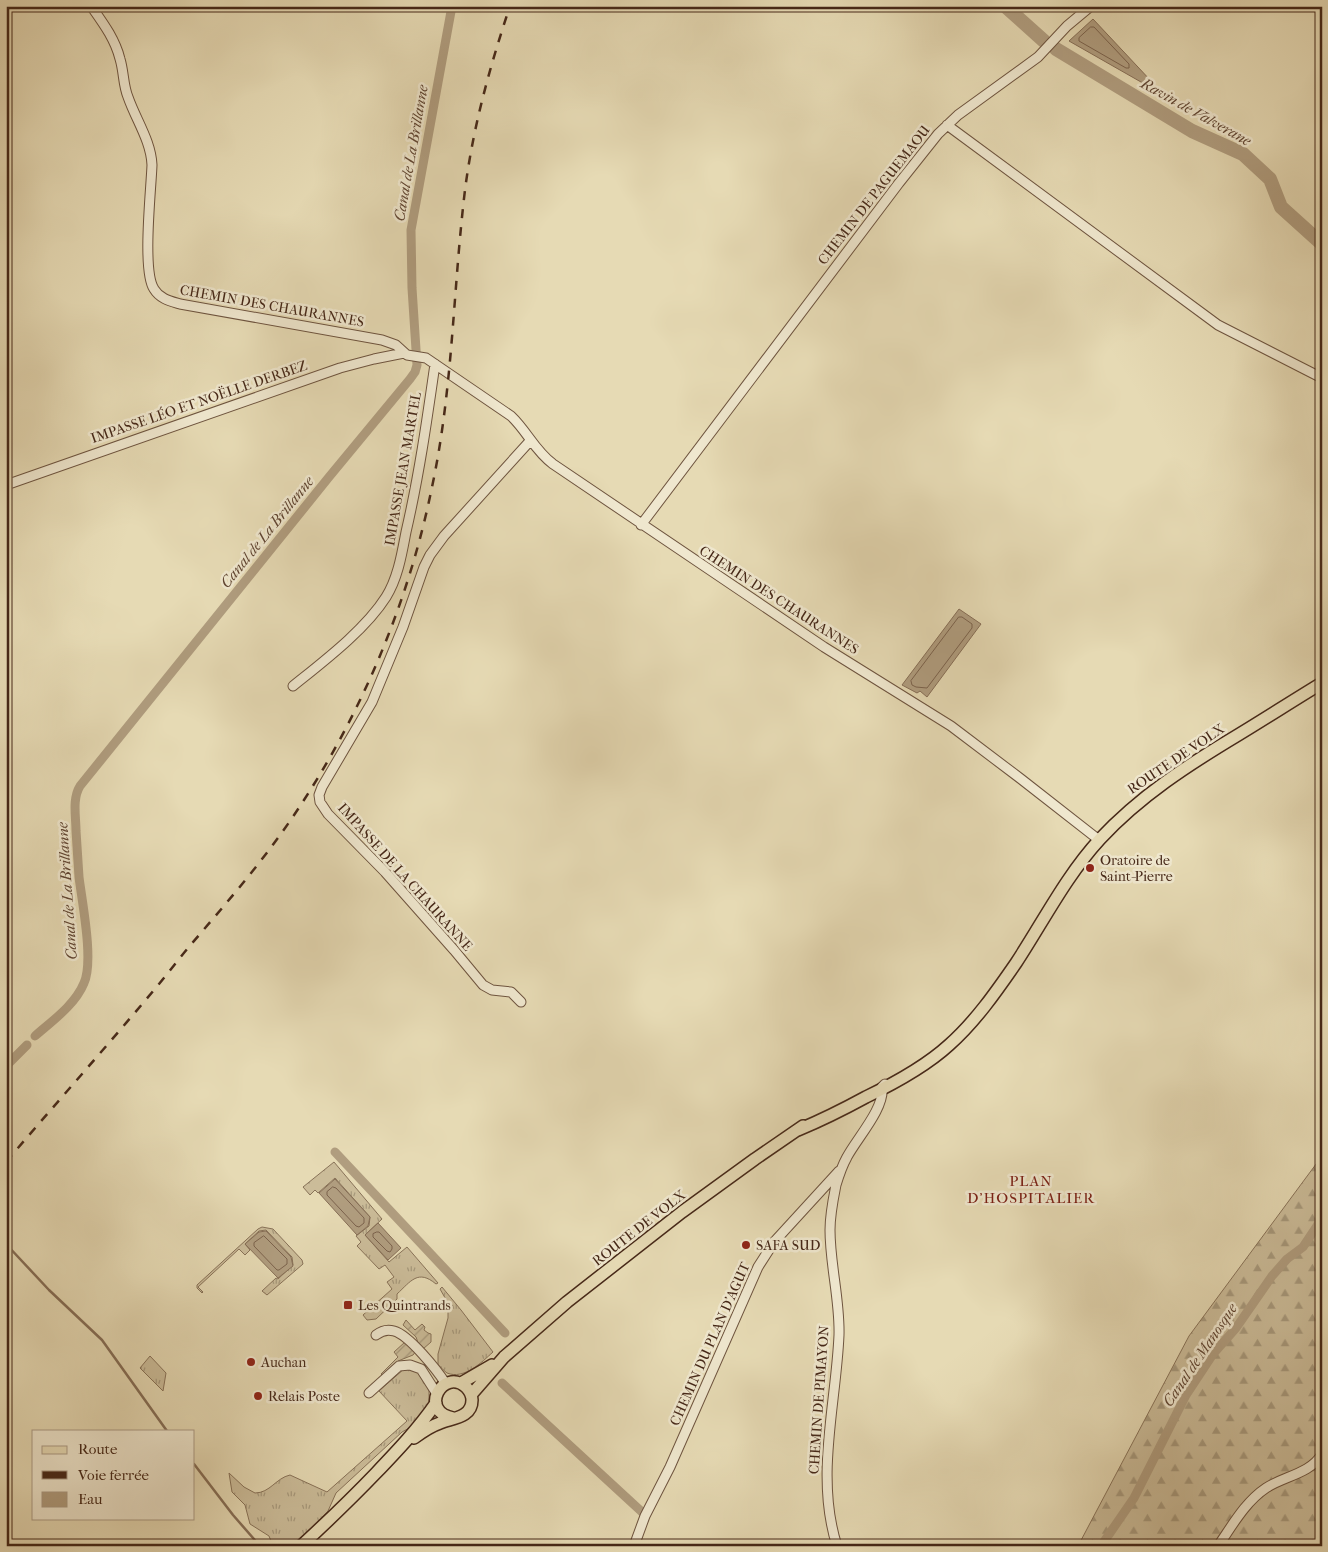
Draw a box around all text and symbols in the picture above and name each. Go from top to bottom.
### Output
water label: Ravin de Valverane [1137,74,1255,150]
water label: Canal de La Brillanne [390,83,432,222]
street label: CHEMIN DE PAGUEMAOU [814,122,934,268]
street label: CHEMIN DES CHAURANNES [179,281,365,331]
street label: IMPASSE LÉO ET NOËLLE DERBEZ [88,356,310,447]
street label: IMPASSE JEAN MARTEL [381,390,425,547]
water label: Canal de La Brillanne [217,472,318,591]
street label: CHEMIN DES CHAURANNES [696,542,862,658]
street label: ROUTE DE VOLX [1124,720,1228,798]
street label: IMPASSE DE LA CHAURANNE [334,800,476,955]
water label: Canal de La Brillanne [53,821,81,960]
place label: Oratoire de Saint-Pierre [1100,852,1173,885]
marker: Oratoire de Saint-Pierre [1084,862,1096,874]
district label: PLAN D'HOSPITALIER [967,1172,1095,1207]
street label: ROUTE DE VOLX [589,1186,689,1270]
place label: SAFA SUD [756,1237,821,1254]
marker: SAFA SUD [740,1239,752,1251]
street label: CHEMIN DU PLAN D'AGUT [666,1259,754,1428]
place label: Les Quintrands [358,1297,451,1314]
marker: Les Quintrands [342,1299,354,1311]
water label: Canal de Manosque [1159,1299,1242,1410]
street label: CHEMIN DE PIMAYON [805,1325,833,1475]
place label: Auchan [260,1354,306,1371]
marker: Auchan [245,1356,257,1368]
place label: Relais Poste [268,1388,340,1405]
marker: Relais Poste [252,1390,264,1402]
legend [32,1430,195,1520]
text: Route [78,1440,118,1458]
text: Voie ferrée [77,1466,150,1484]
text: Eau [78,1490,103,1508]

